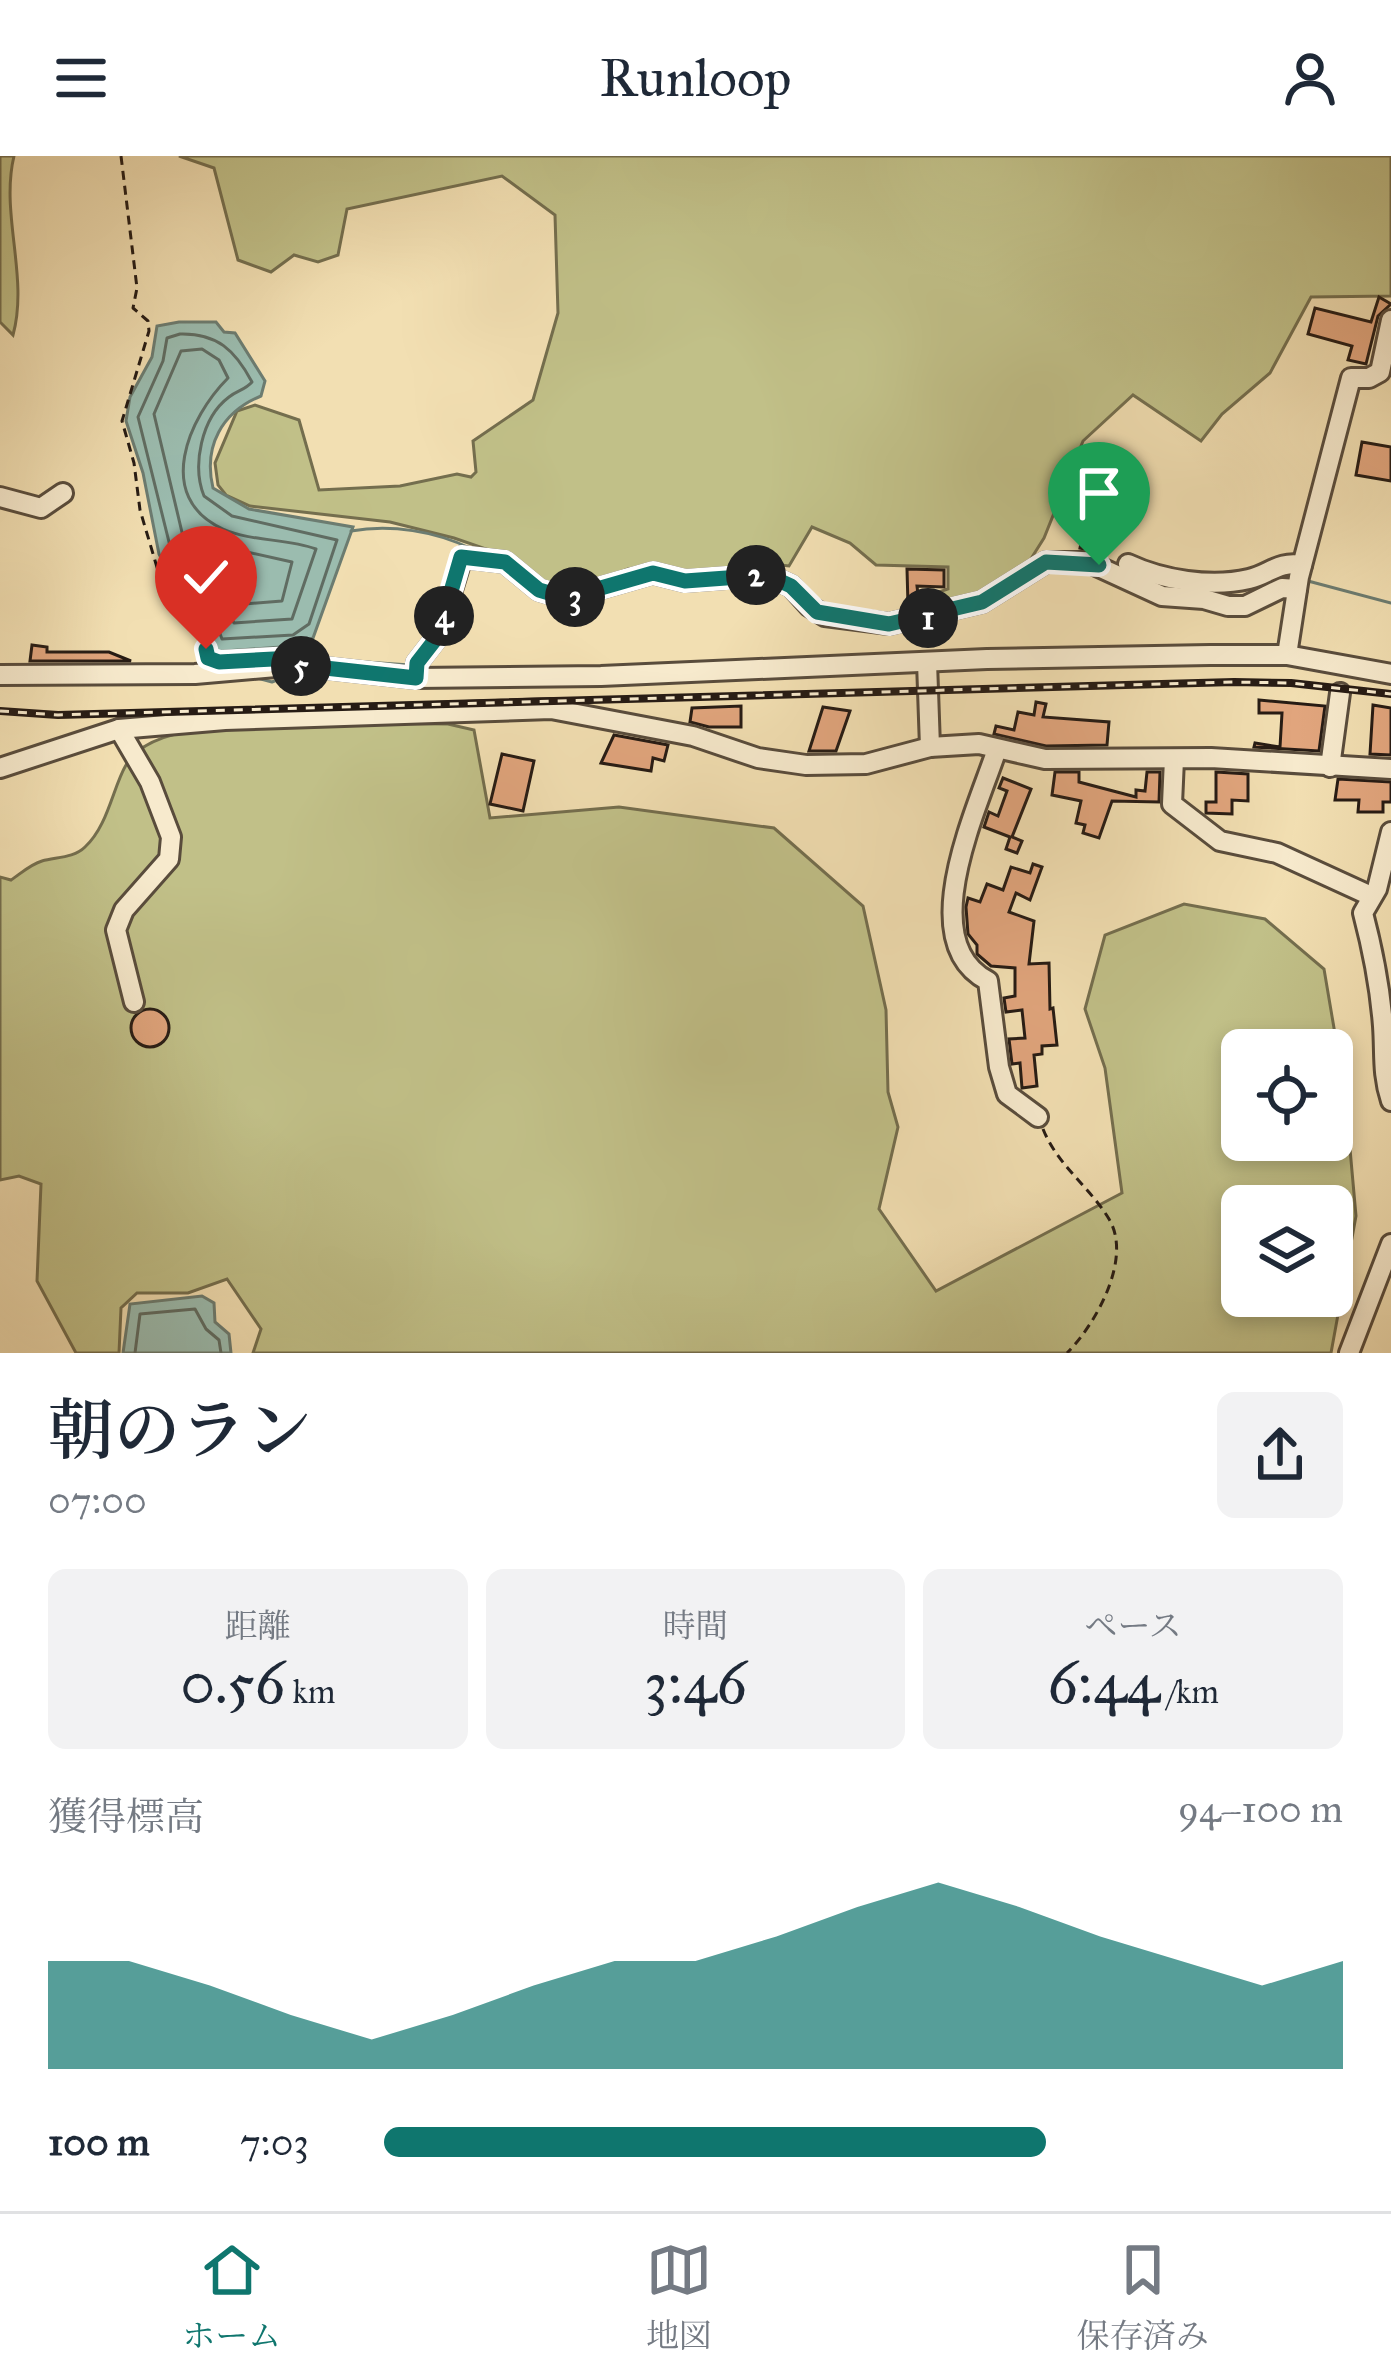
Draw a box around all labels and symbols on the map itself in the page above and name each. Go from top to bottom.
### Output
pin [1048,442,1150,565]
pin [155,526,257,649]
pin: 2 [726,545,786,605]
pin: 3 [545,567,605,627]
pin: 4 [414,586,474,646]
pin: 1 [898,588,958,648]
pin: 5 [271,636,331,696]

